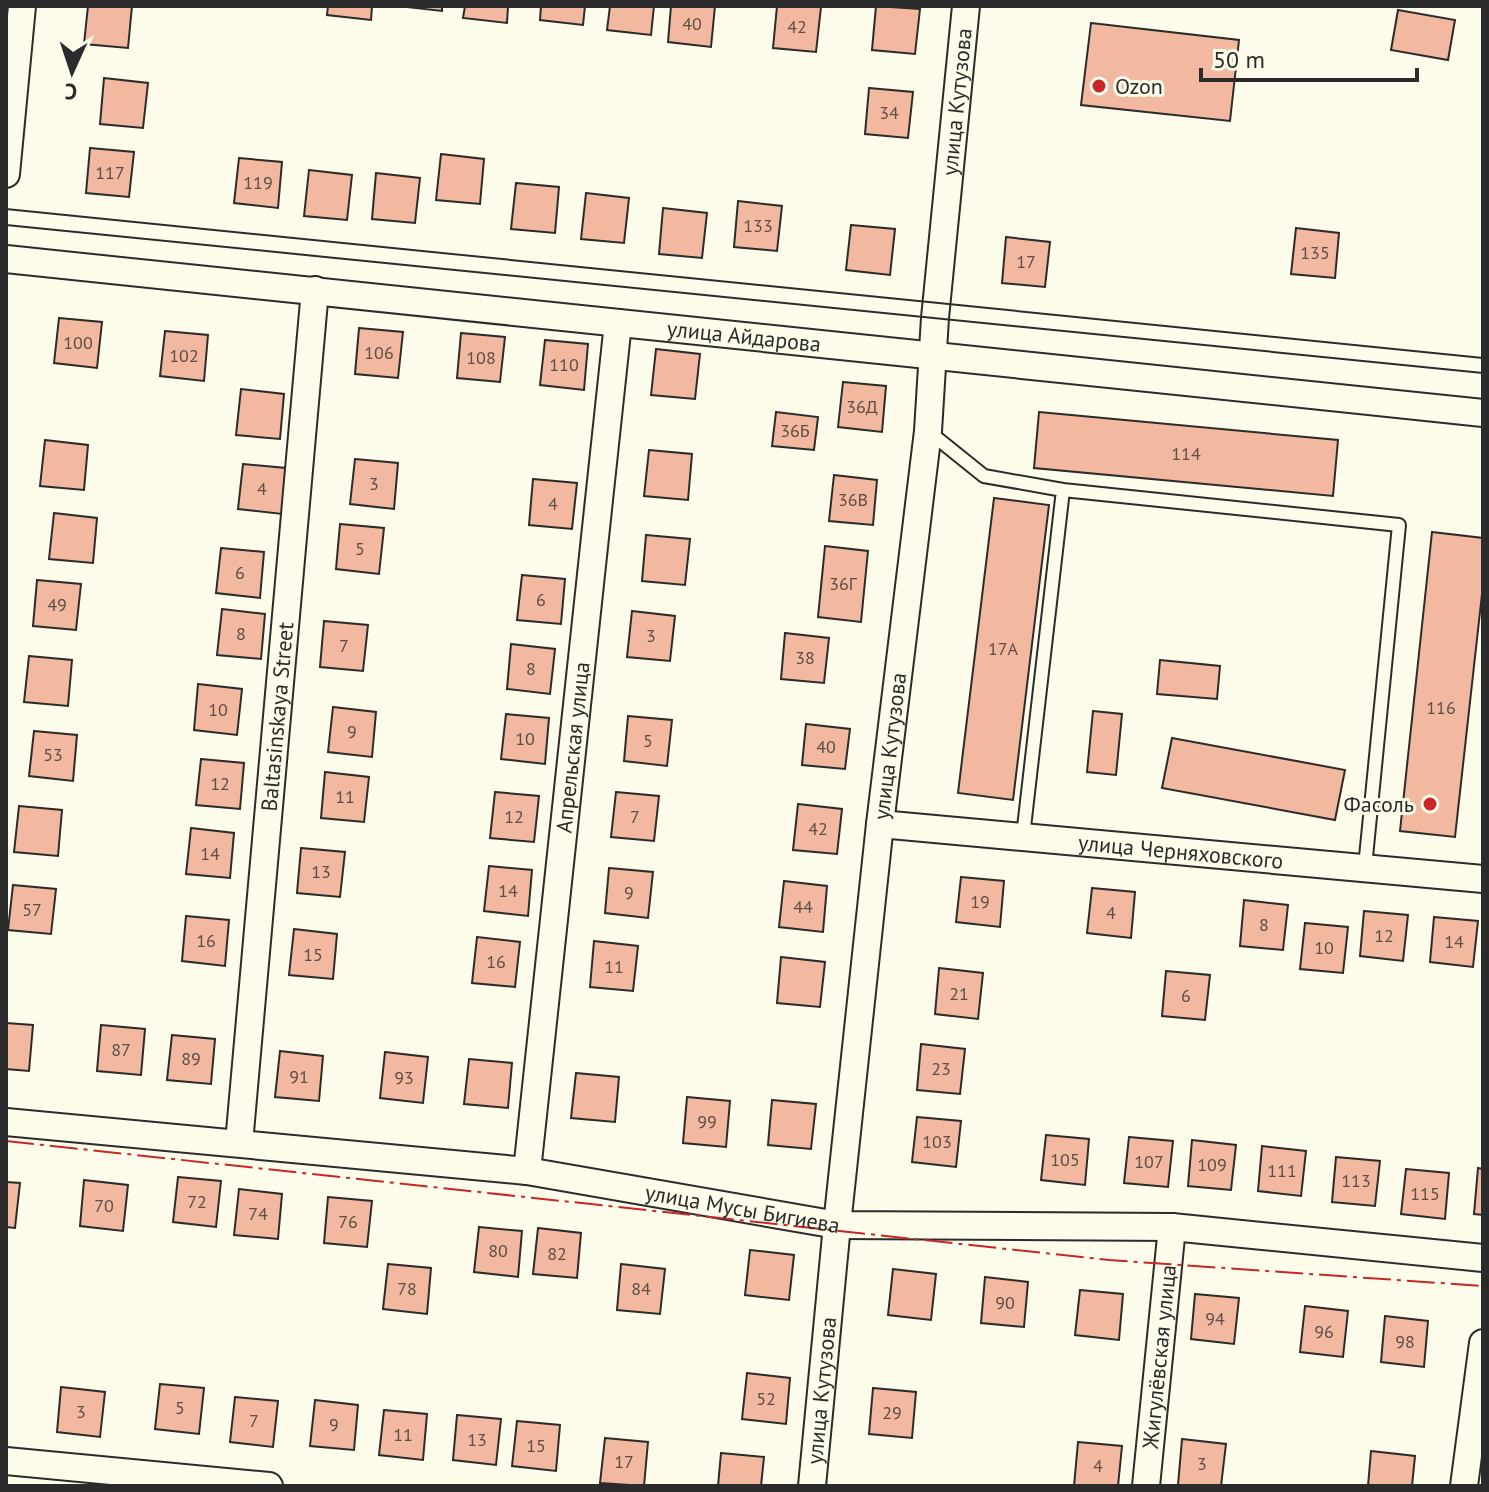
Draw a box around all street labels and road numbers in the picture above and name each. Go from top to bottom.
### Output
street label: улица Кутузова [935,27,978,177]
street label: улица Айдарова [666,314,822,358]
street label: Baltasinskaya Street [255,620,299,812]
street label: Апрельская улица [549,660,596,834]
street label: улица Кутузова [867,671,912,821]
street label: улица Черняховского [1077,828,1285,875]
street label: улица Мусы Бигиева [643,1178,842,1239]
street label: Жигулёвская улица [1136,1263,1182,1451]
street label: улица Кутузова [800,1315,842,1465]

